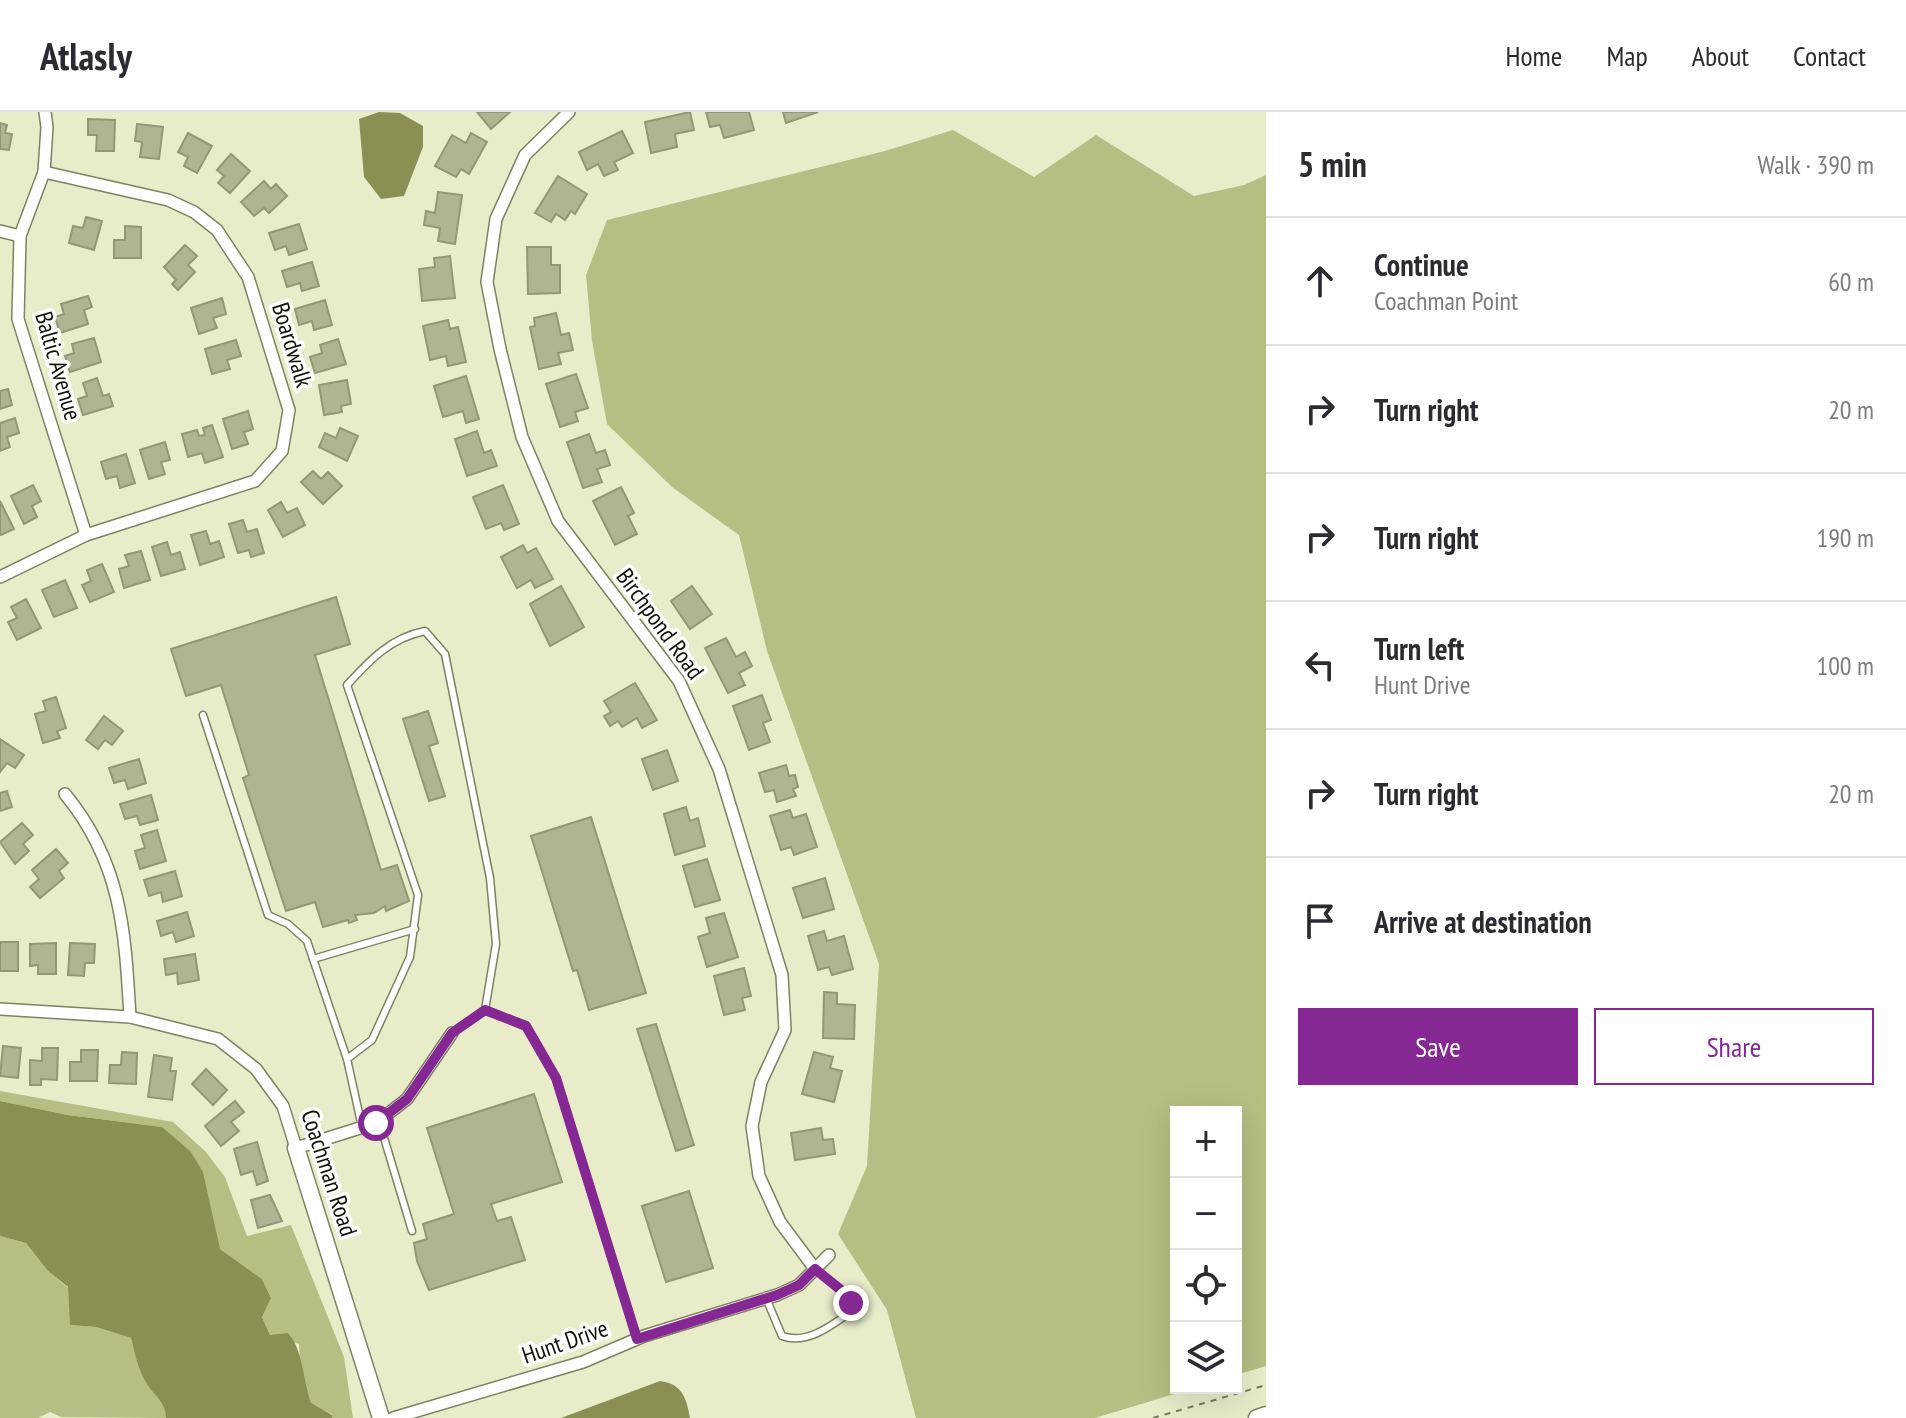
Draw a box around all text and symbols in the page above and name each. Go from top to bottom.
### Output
text: Atlasly [40,31,132,80]
text: Home [1506,37,1562,74]
text: Map [1606,37,1648,74]
text: About [1692,37,1749,74]
text: Contact [1793,37,1866,74]
text: 5 min [1298,142,1367,186]
text: Walk · 390 m [1757,148,1874,181]
text: Continue [1374,245,1469,284]
icon: ahead [1298,259,1342,303]
text: 60 m [1828,265,1874,298]
text: Coachman Point [1374,284,1518,317]
street label: Boardwalk [265,299,320,392]
street label: Baltic Avenue [28,308,89,424]
icon: right [1298,387,1342,431]
text: Turn right [1374,390,1478,429]
text: 20 m [1828,393,1874,426]
icon: right [1298,515,1342,559]
text: Turn right [1374,518,1478,557]
text: 190 m [1816,521,1874,554]
street label: Birchpond Road [610,562,711,685]
text: Turn left [1374,629,1464,668]
icon: left [1298,643,1342,687]
text: 100 m [1816,649,1874,682]
text: Hunt Drive [1374,668,1471,701]
icon: right [1298,771,1342,815]
text: Turn right [1374,774,1478,813]
text: 20 m [1828,777,1874,810]
icon: arrive [1298,899,1342,943]
text: Arrive at destination [1374,902,1592,941]
button: Save [1298,1008,1578,1085]
button: Share [1594,1008,1874,1085]
route start [358,1105,394,1141]
street label: Coachman Road [294,1106,364,1240]
map controls [1170,1106,1242,1394]
button: + [1170,1106,1242,1178]
button: − [1170,1178,1242,1250]
button: locate [1170,1250,1242,1322]
route end [833,1285,869,1321]
street label: Hunt Drive [518,1312,612,1371]
button: layers [1170,1322,1242,1394]

